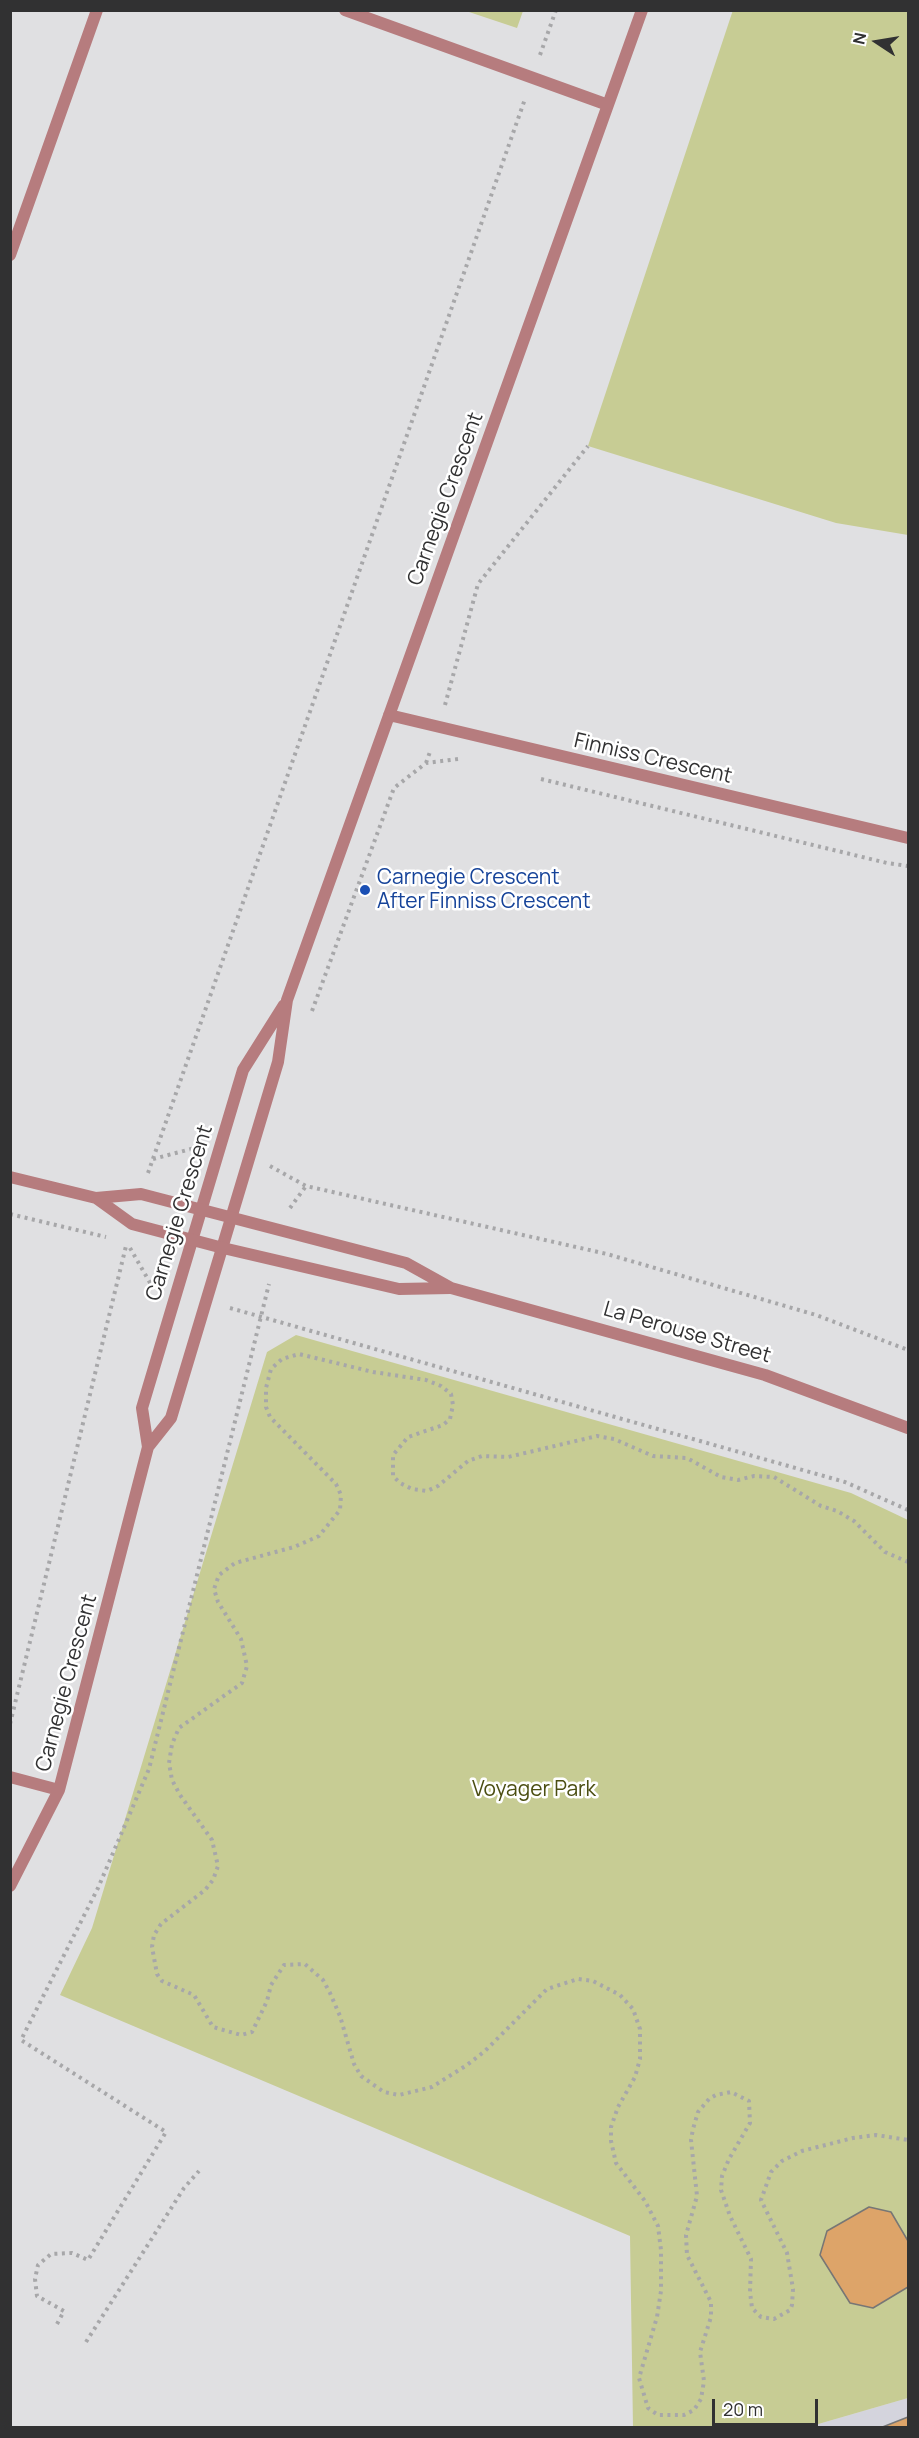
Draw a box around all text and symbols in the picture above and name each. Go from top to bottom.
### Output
north arrow [847,12,907,72]
text: N [847,30,871,46]
street label: Carnegie Crescent [403,409,489,589]
street label: Finniss Crescent [572,729,734,789]
place label: Carnegie Crescent After Finniss Crescent [377,865,591,915]
marker: Carnegie Crescent After Finniss Crescent [358,883,372,897]
street label: Carnegie Crescent [141,1122,219,1304]
street label: La Perouse Street [600,1297,774,1369]
street label: Carnegie Crescent [31,1592,103,1774]
park label: Voyager Park [472,1777,596,1803]
scale bar [715,2387,822,2425]
text: 20 m [723,2397,763,2421]

